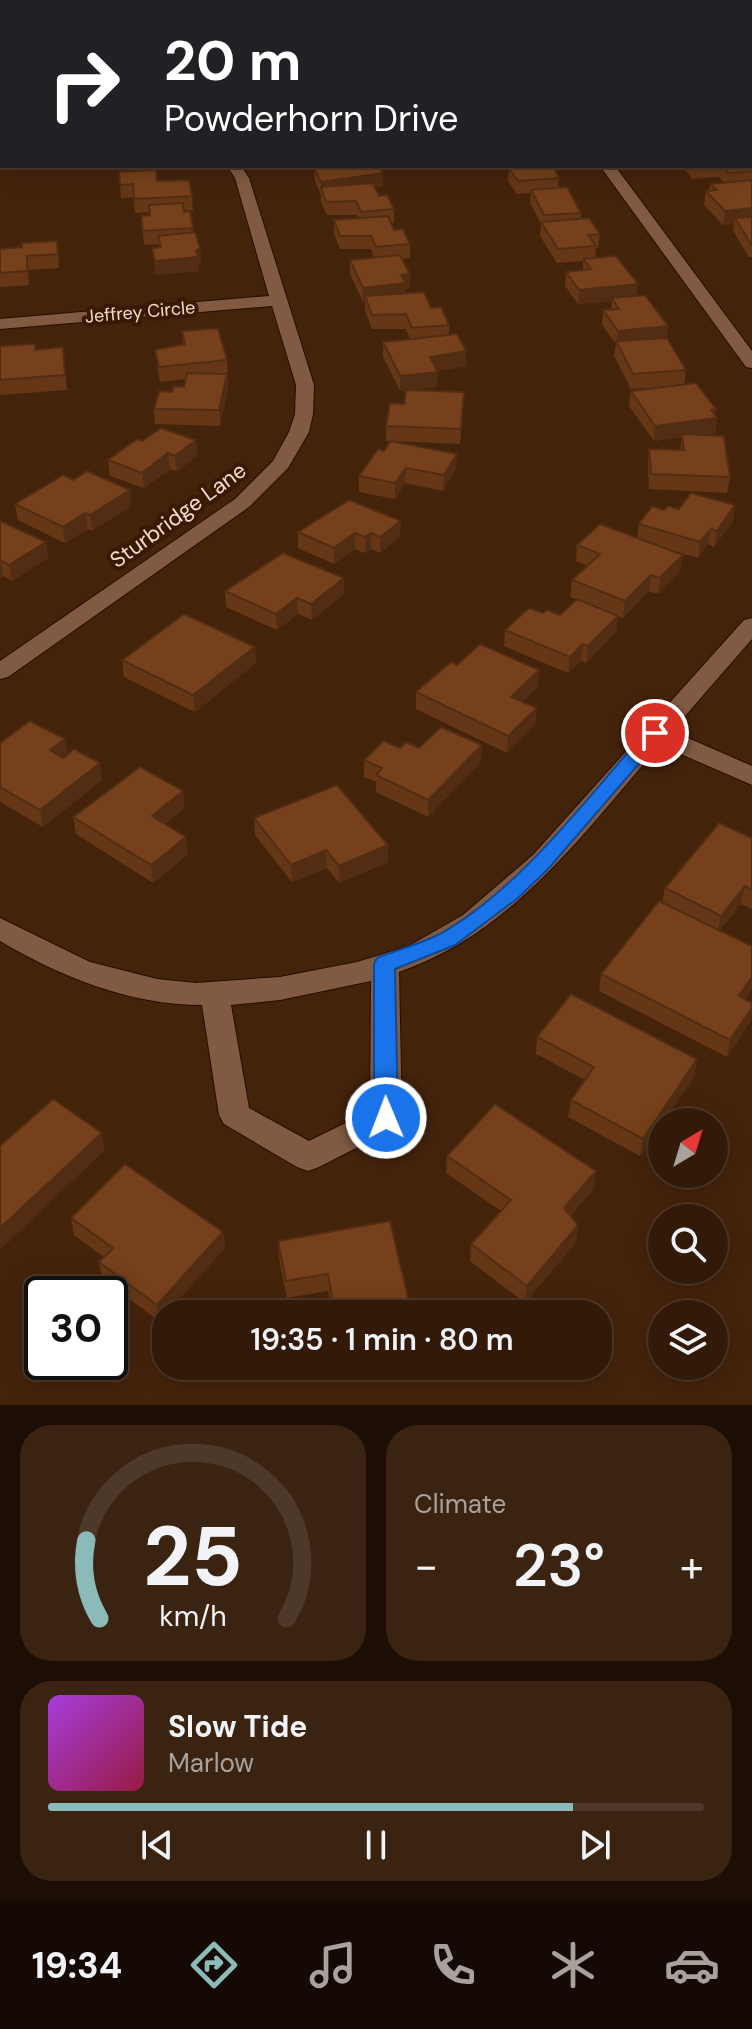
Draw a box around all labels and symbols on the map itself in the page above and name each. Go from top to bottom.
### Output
street label: Jeffrey Circle [84,295,196,329]
street label: Sturbridge Lane [104,456,252,574]
pin [621,699,689,767]
position arrow [344,1076,428,1160]
north arrow [648,1108,728,1188]
speed limit sign: 30 [24,1276,128,1380]

